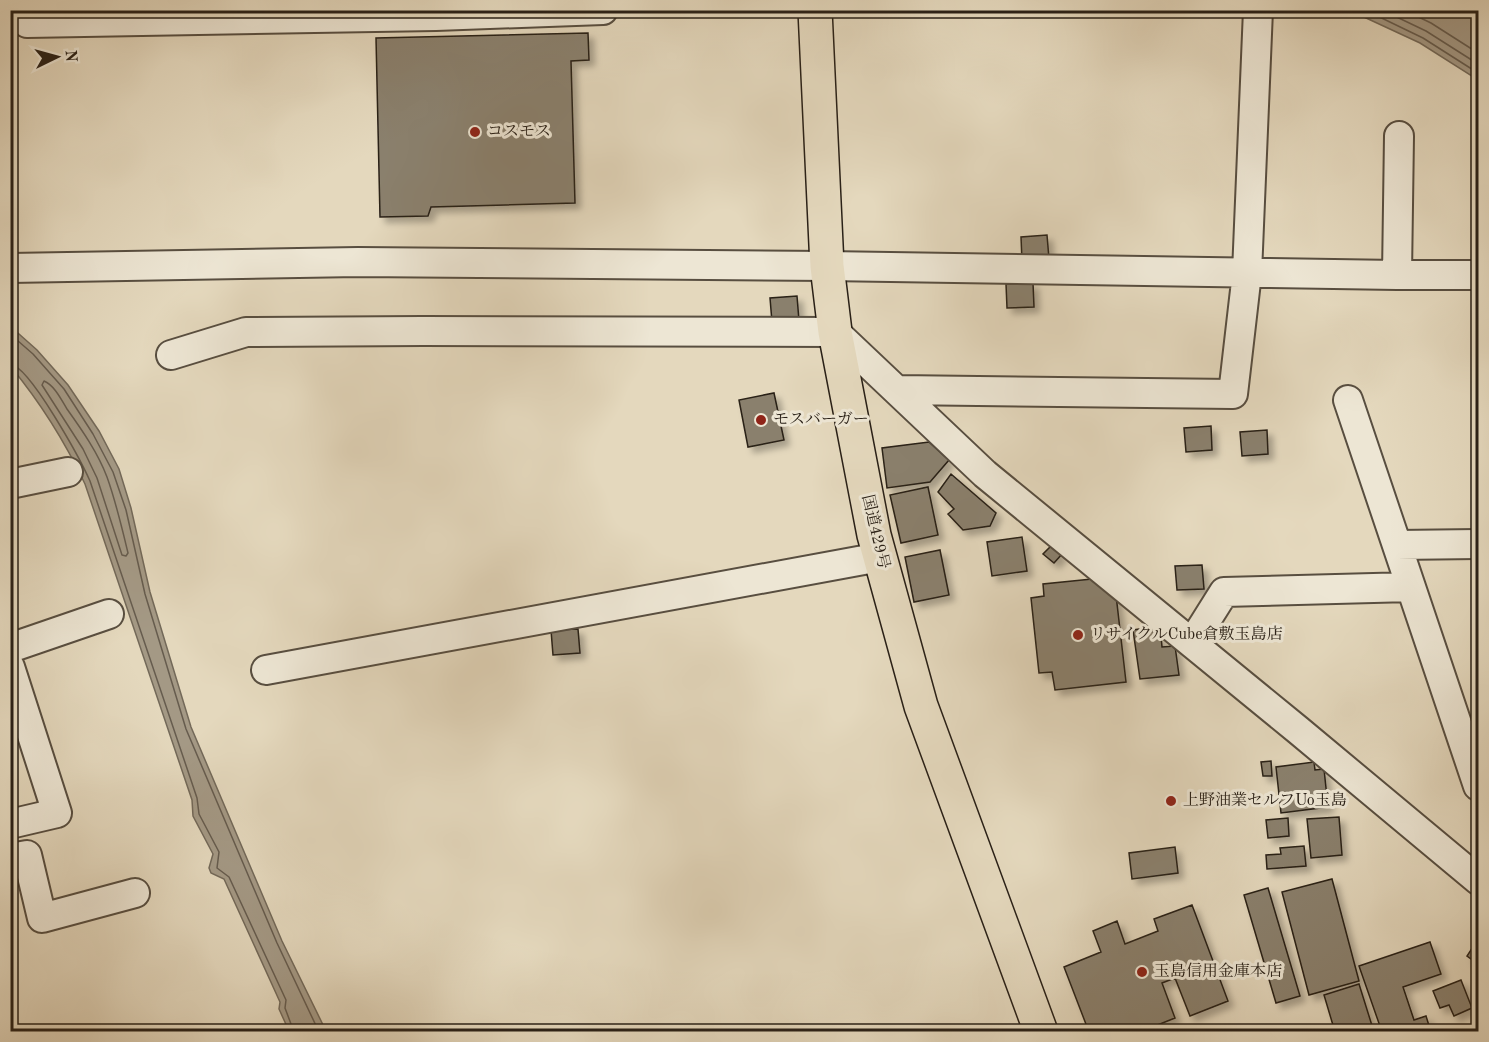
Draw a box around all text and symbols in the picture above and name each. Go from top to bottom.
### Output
north arrow [27,27,87,87]
text: N [61,49,79,63]
place label: コスモス [487,124,551,140]
marker: コスモス [468,125,482,139]
place label: モスバーガー [773,411,869,428]
marker: モスバーガー [754,413,768,427]
street label: 国道429号 [859,493,893,571]
place label: リサイクルCube倉敷玉島店 [1090,625,1283,643]
marker: リサイクルCube倉敷玉島店 [1071,628,1085,642]
place label: 上野油業セルフUo玉島 [1183,791,1347,809]
marker: 上野油業セルフUo玉島 [1164,794,1178,808]
place label: 玉島信用金庫本店 [1154,962,1282,980]
marker: 玉島信用金庫本店 [1135,965,1149,979]

